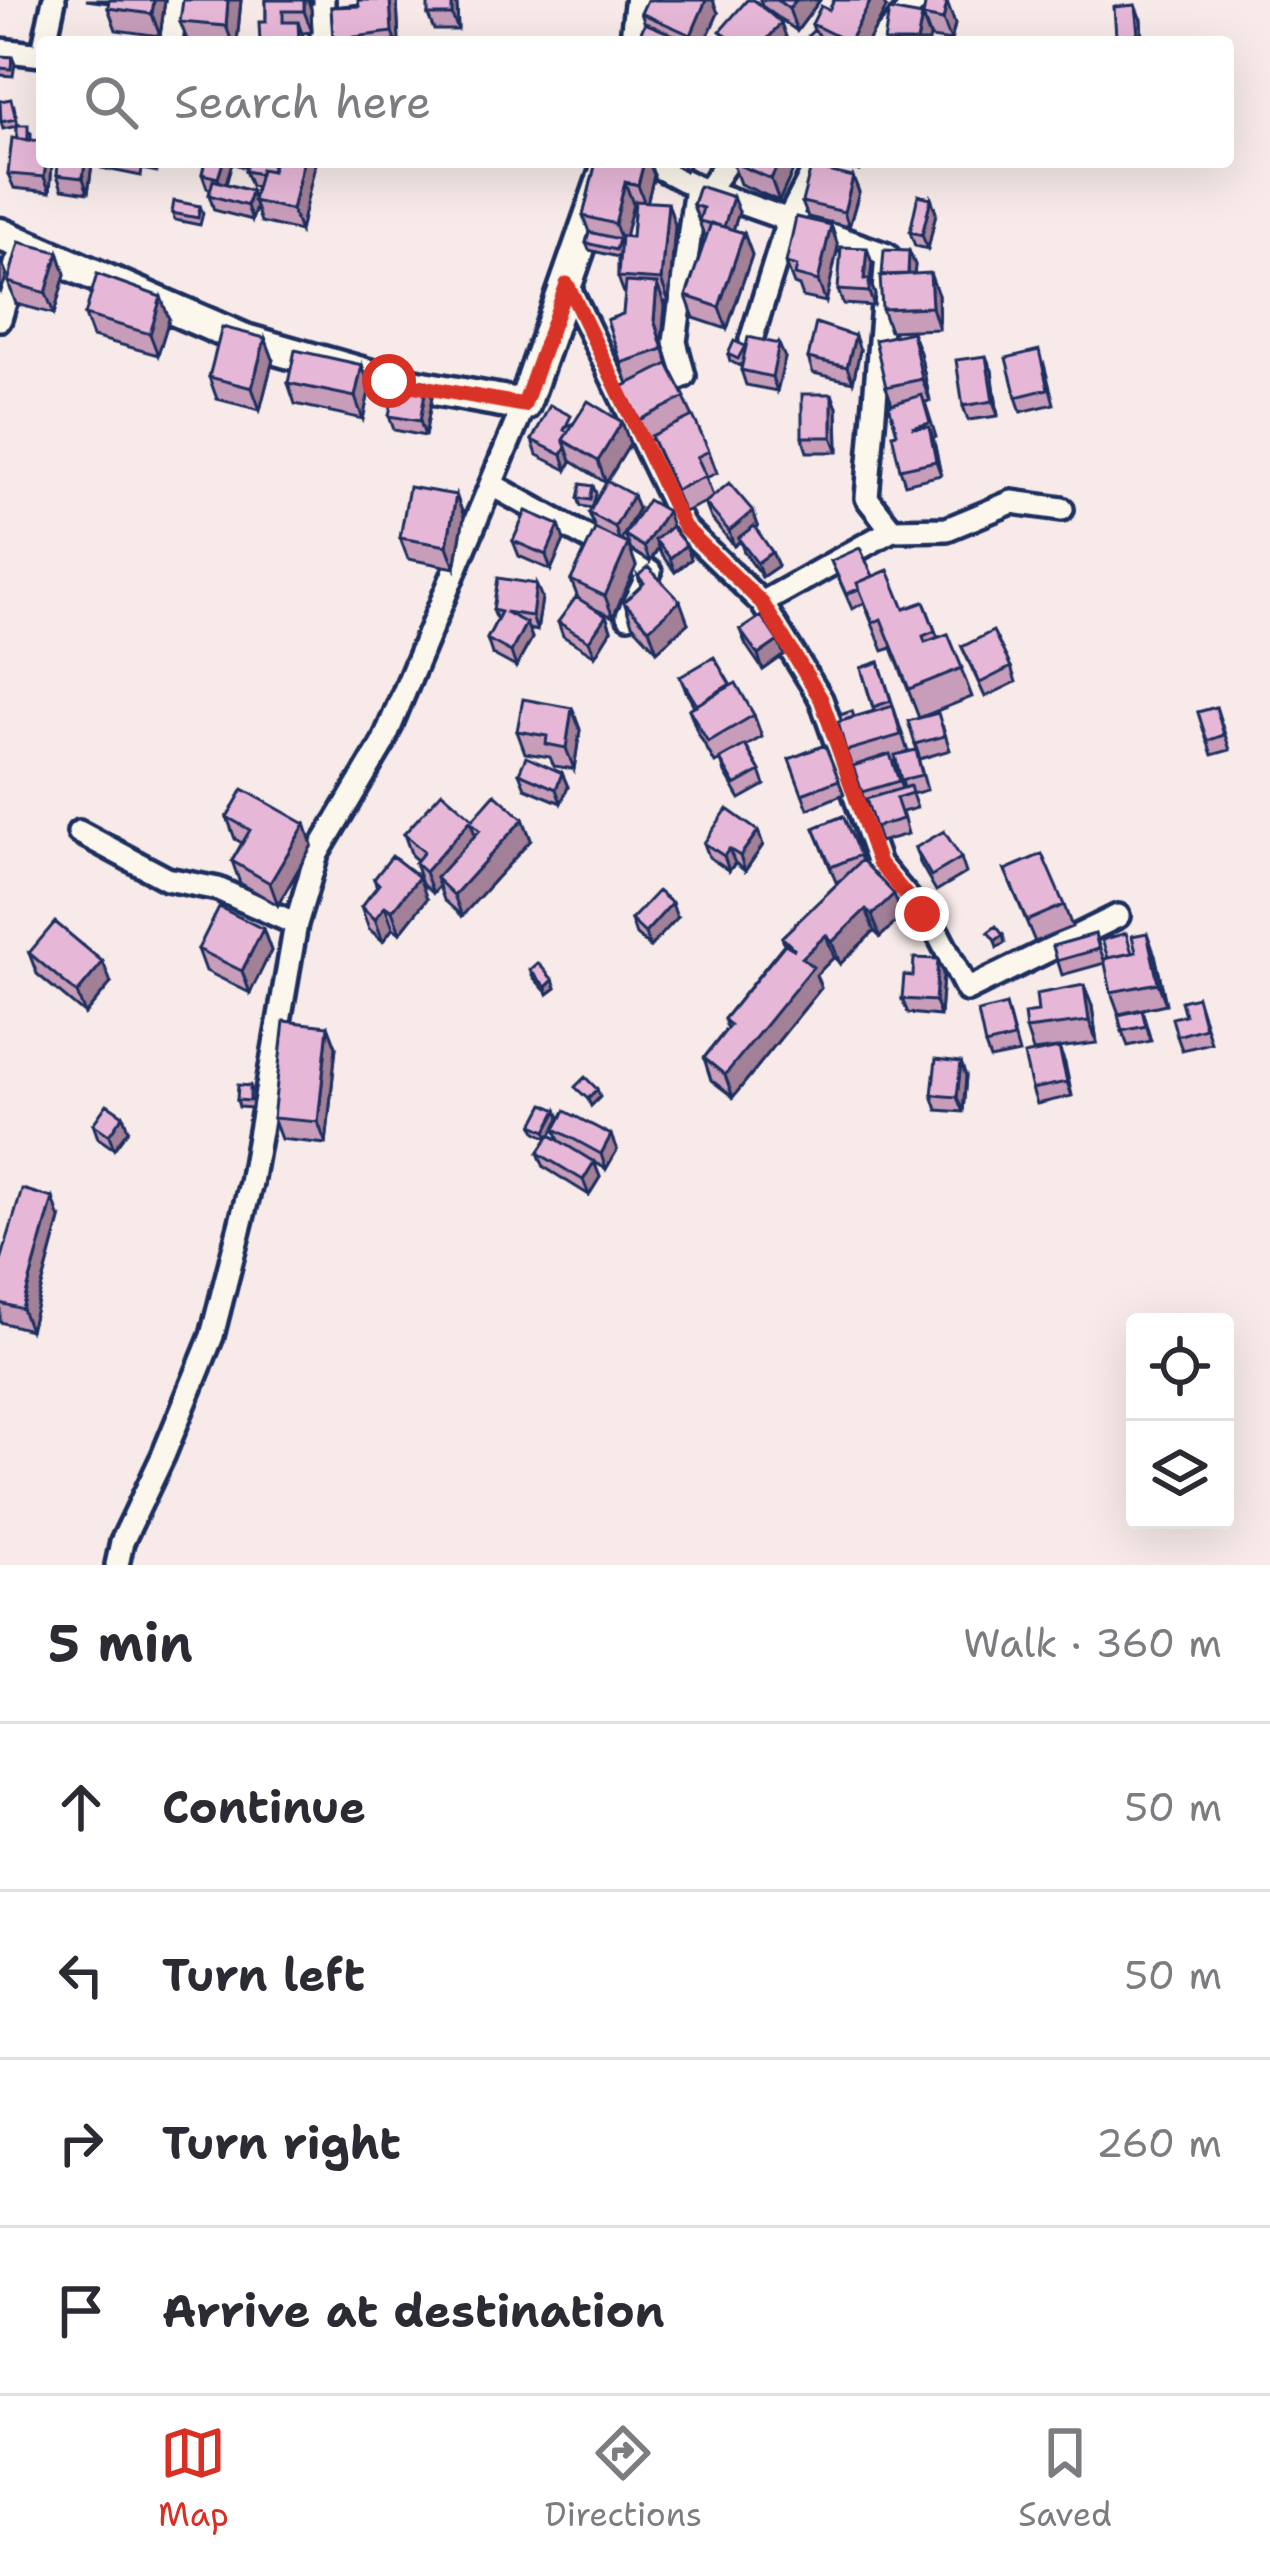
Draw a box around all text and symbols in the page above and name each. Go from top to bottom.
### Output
search box [36,36,1234,168]
icon: search [78,69,144,135]
text: Search here [174,72,431,132]
route start [362,354,416,408]
route end [895,887,949,941]
map controls [1126,1313,1234,1529]
button: locate [1126,1313,1234,1421]
button: layers [1126,1421,1234,1529]
text: 5 min [48,1609,193,1677]
text: Walk · 360 m [963,1617,1222,1669]
icon: ahead [48,1774,114,1840]
text: Continue [162,1777,366,1837]
text: 50 m [1124,1781,1222,1833]
icon: left [48,1942,114,2008]
text: Turn left [162,1945,365,2005]
text: 50 m [1124,1949,1222,2001]
icon: right [48,2110,114,2176]
text: Turn right [162,2113,401,2173]
text: 260 m [1096,2117,1222,2169]
icon: arrive [48,2278,114,2344]
text: Arrive at destination [162,2281,665,2341]
tab: Map [158,2420,229,2537]
tab: Directions [545,2420,702,2537]
tab: Saved [1018,2420,1112,2537]

